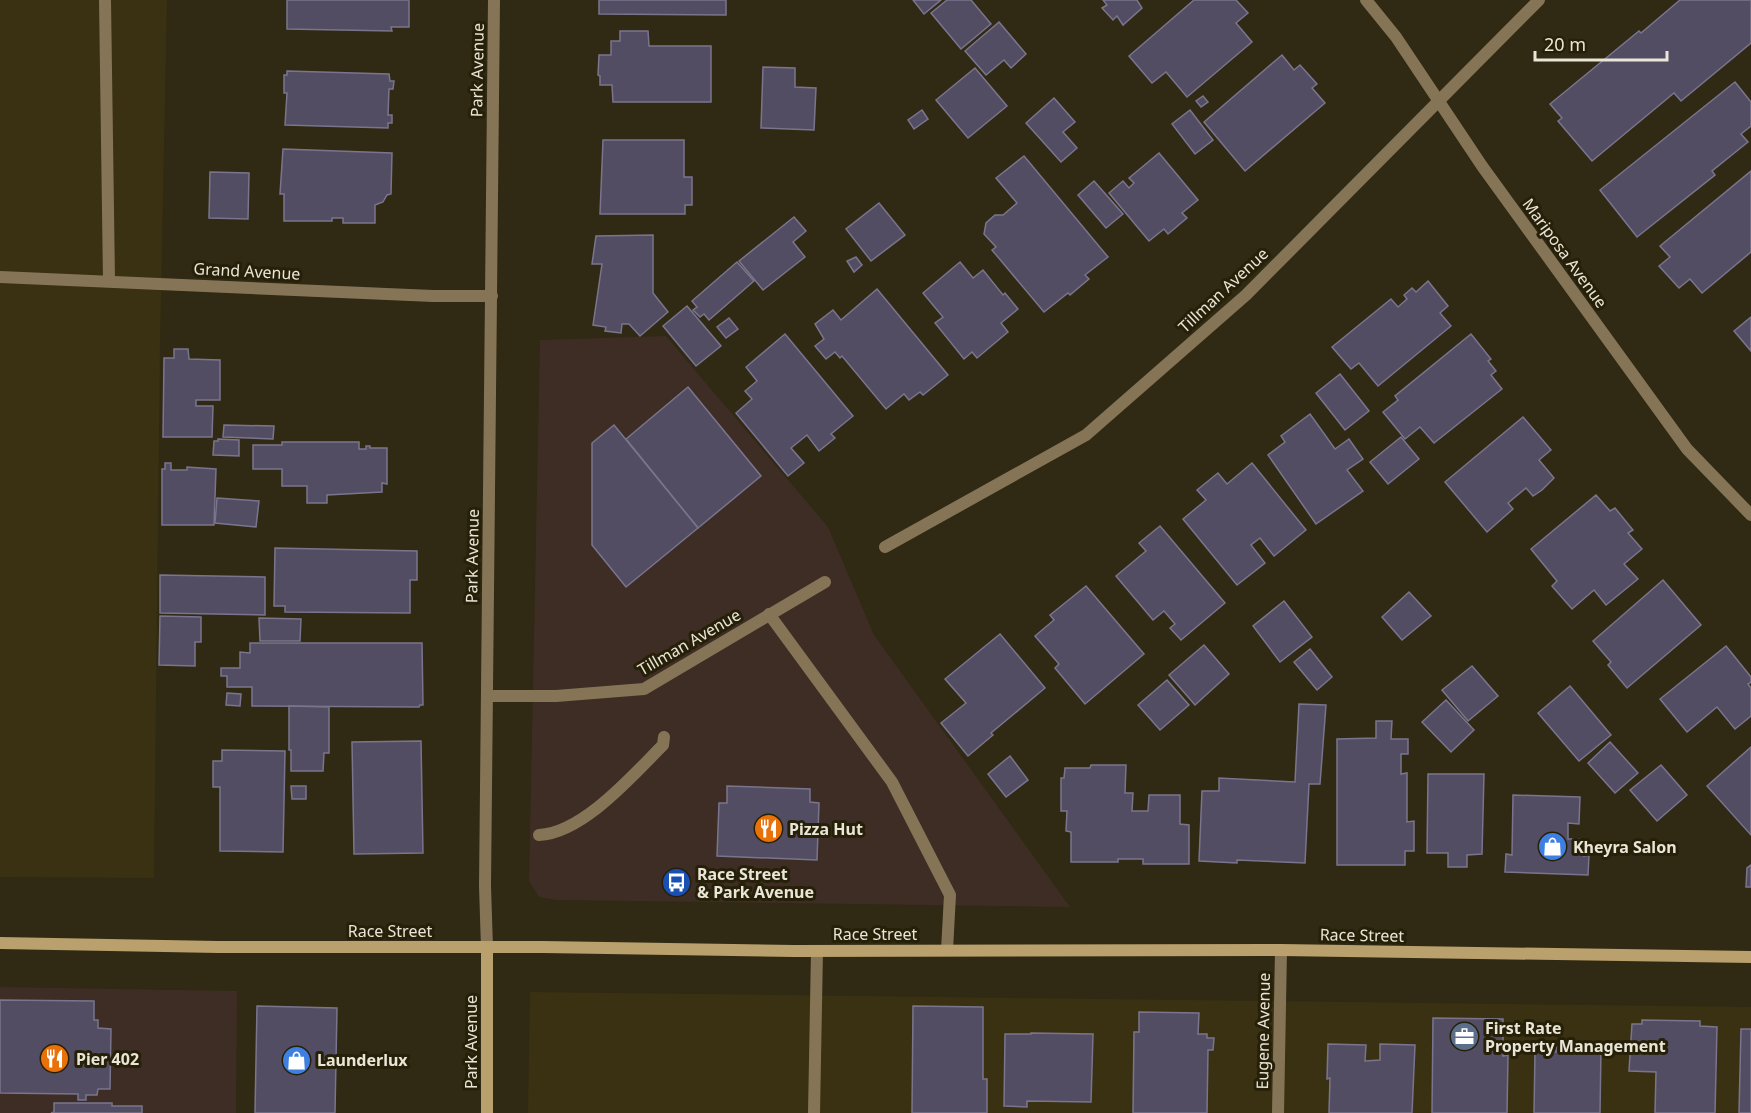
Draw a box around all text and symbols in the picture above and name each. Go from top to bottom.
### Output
street label: Park Avenue [465,23,489,117]
scale bar [1535,24,1667,62]
text: 20 m [1544,32,1586,56]
street label: Mariposa Avenue [1518,194,1612,312]
street label: Tillman Avenue [1173,243,1273,337]
street label: Grand Avenue [193,257,301,285]
street label: Park Avenue [460,509,484,603]
street label: Tillman Avenue [634,604,744,680]
restaurant icon: Pizza Hut [752,813,784,845]
place label: Pizza Hut [789,818,863,840]
shop icon: Kheyra Salon [1536,831,1568,863]
place label: Kheyra Salon [1573,836,1677,858]
place label: Race Street & Park Avenue [697,863,814,903]
bus stop icon: Race Street & Park Avenue [660,867,692,899]
street label: Race Street [348,920,432,942]
street label: Race Street [833,923,917,945]
street label: Race Street [1320,923,1405,947]
street label: Eugene Avenue [1251,972,1275,1090]
street label: Park Avenue [460,995,482,1089]
place label: First Rate Property Management [1485,1017,1666,1057]
office icon: First Rate Property Management [1448,1021,1480,1053]
restaurant icon: Pier 402 [39,1043,71,1075]
shop icon: Launderlux [280,1044,312,1076]
place label: Pier 402 [76,1048,139,1070]
place label: Launderlux [317,1049,408,1071]

